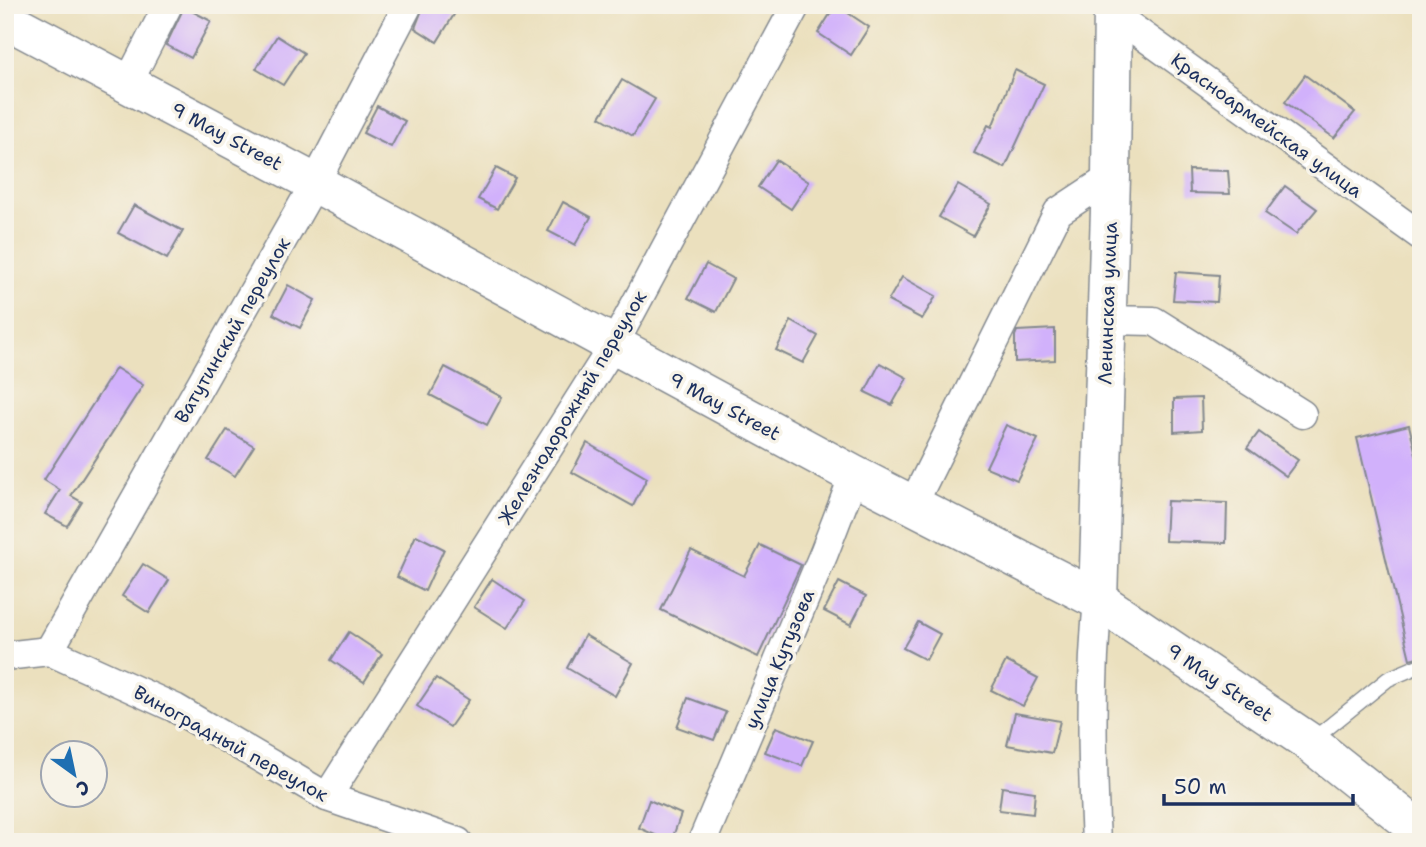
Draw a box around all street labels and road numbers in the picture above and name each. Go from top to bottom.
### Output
street label: Красноармейская улица [1166,47,1368,204]
street label: 9 May Street [167,97,287,176]
street label: Ленинская улица [1092,221,1123,385]
street label: Ватутинский переулок [169,233,296,428]
street label: Железнодорожный переулок [493,286,652,529]
street label: 9 May Street [665,367,785,446]
street label: улица Кутузова [739,586,820,733]
street label: 9 May Street [1162,638,1278,727]
street label: Виноградный переулок [129,680,332,807]

